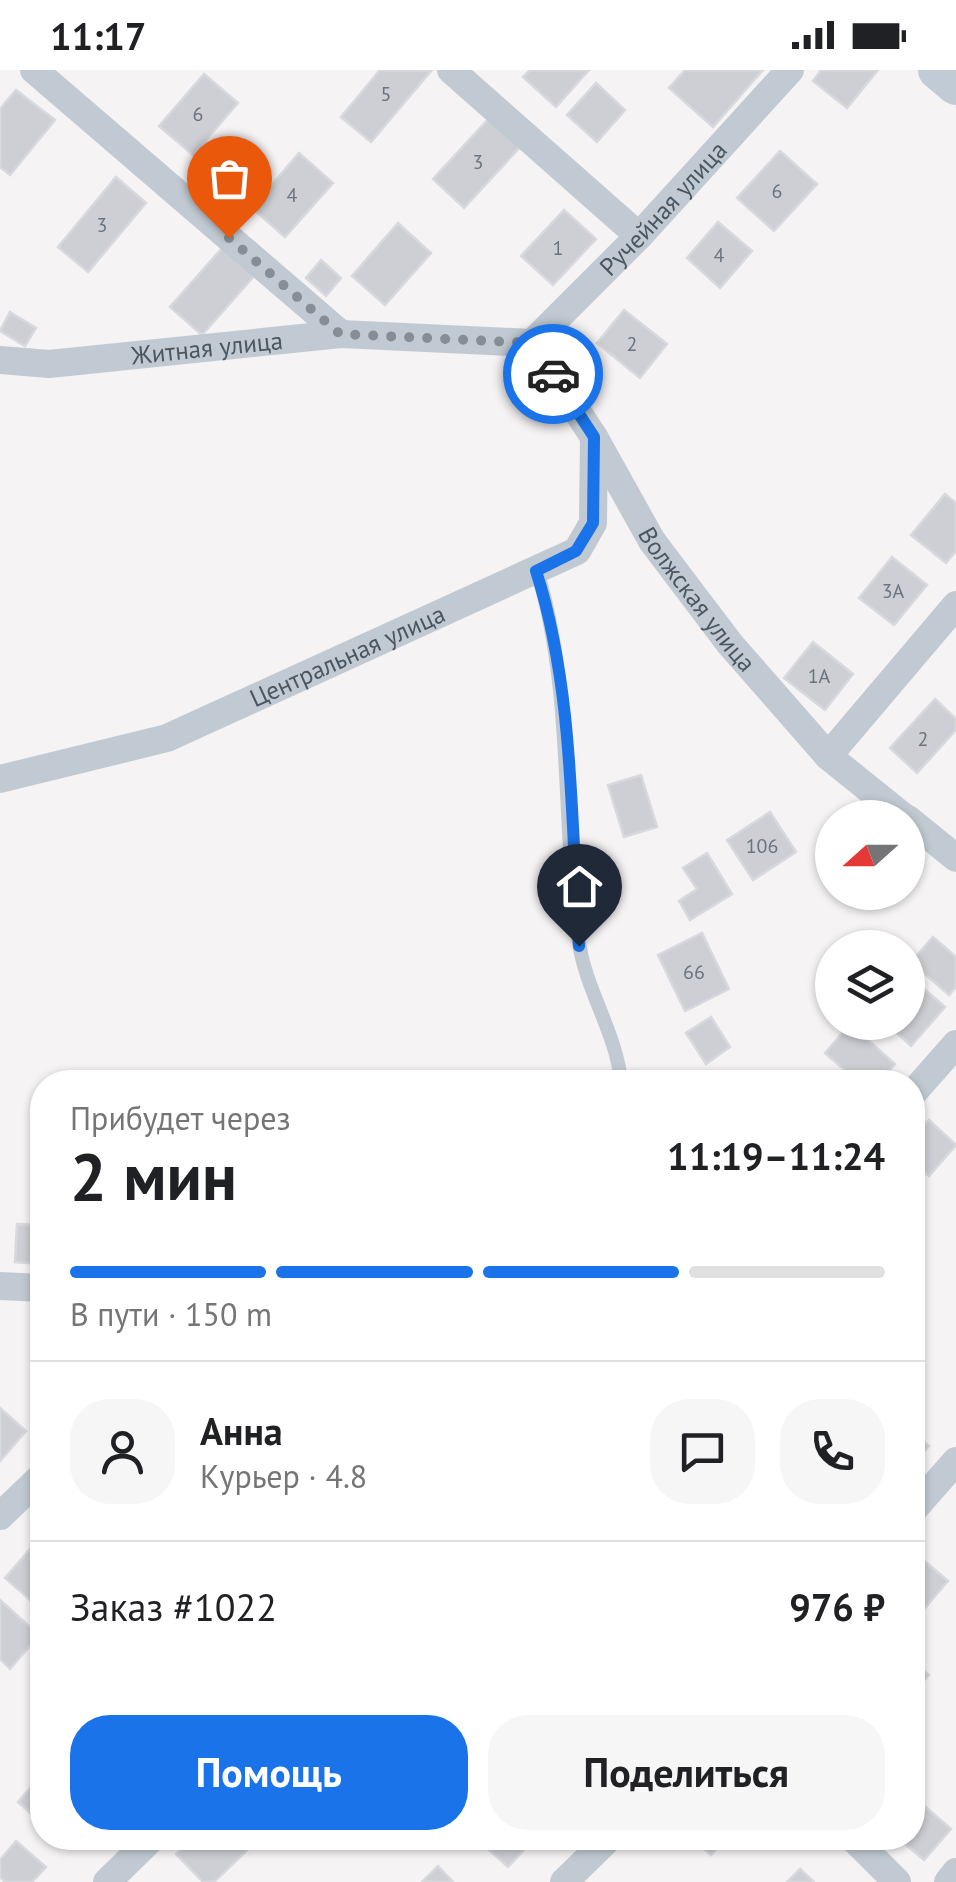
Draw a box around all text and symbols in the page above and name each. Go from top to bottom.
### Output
text: 11:17 [50,11,146,60]
house number: 5 [381,81,391,107]
house number: 6 [193,101,203,127]
street label: Ручейная улица [593,134,734,282]
pin [187,136,272,239]
house number: 3 [473,149,483,175]
icon: bag [202,151,257,206]
house number: 6 [772,178,782,204]
house number: 4 [287,182,298,208]
house number: 3 [97,212,107,238]
house number: 1 [553,235,563,261]
house number: 4 [714,242,725,268]
street label: Житная улица [129,324,284,372]
courier [503,324,603,424]
house number: 2 [627,331,637,357]
icon: car [526,347,581,402]
street label: Волжская улица [631,521,763,678]
house number: 3А [882,578,905,604]
street label: Центральная улица [245,597,450,714]
house number: 1А [808,663,831,689]
house number: 2 [918,726,928,752]
north arrow [815,800,925,910]
map controls [815,800,925,1040]
house number: 106 [746,833,778,859]
pin [537,844,622,947]
icon: home [552,859,607,914]
button: layers [815,930,925,1040]
house number: 66 [683,959,705,985]
text: Прибудет через [70,1097,291,1139]
text: 11:19–11:24 [667,1131,885,1180]
text: 2 мин [70,1134,237,1218]
text: В пути · 150 m [70,1293,272,1335]
button: person [70,1399,175,1504]
button: chat [650,1399,755,1504]
button: phone [780,1399,885,1504]
text: Анна [200,1406,283,1455]
text: Курьер · 4.8 [200,1455,367,1497]
text: Заказ #1022 [70,1582,277,1631]
text: 976 ₽ [789,1582,885,1631]
button: Помощь [70,1715,468,1830]
button: Поделиться [488,1715,885,1830]

